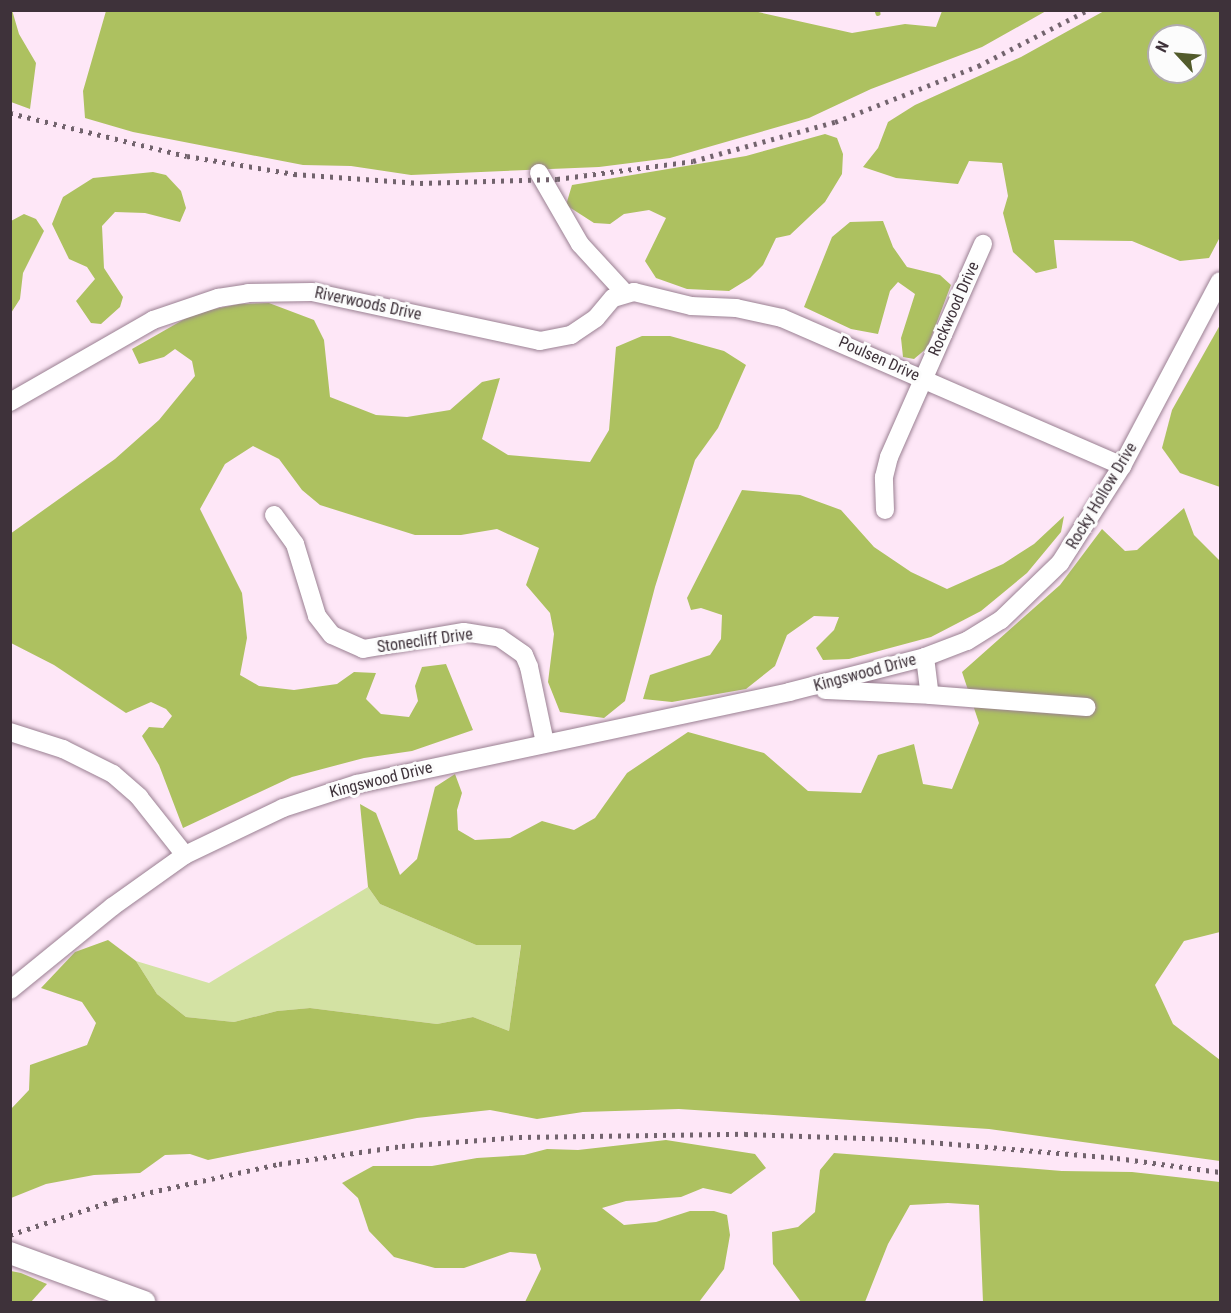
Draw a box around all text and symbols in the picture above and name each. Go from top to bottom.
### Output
north arrow [1147,24,1207,84]
text: N [1151,38,1173,55]
street label: Rockwood Drive [925,259,983,359]
street label: Riverwoods Drive [313,283,423,325]
street label: Poulsen Drive [836,333,922,385]
street label: Rocky Hollow Drive [1063,439,1141,553]
street label: Stonecliff Drive [376,625,474,657]
street label: Kingswood Drive [812,650,918,696]
street label: Kingswood Drive [328,758,434,802]

